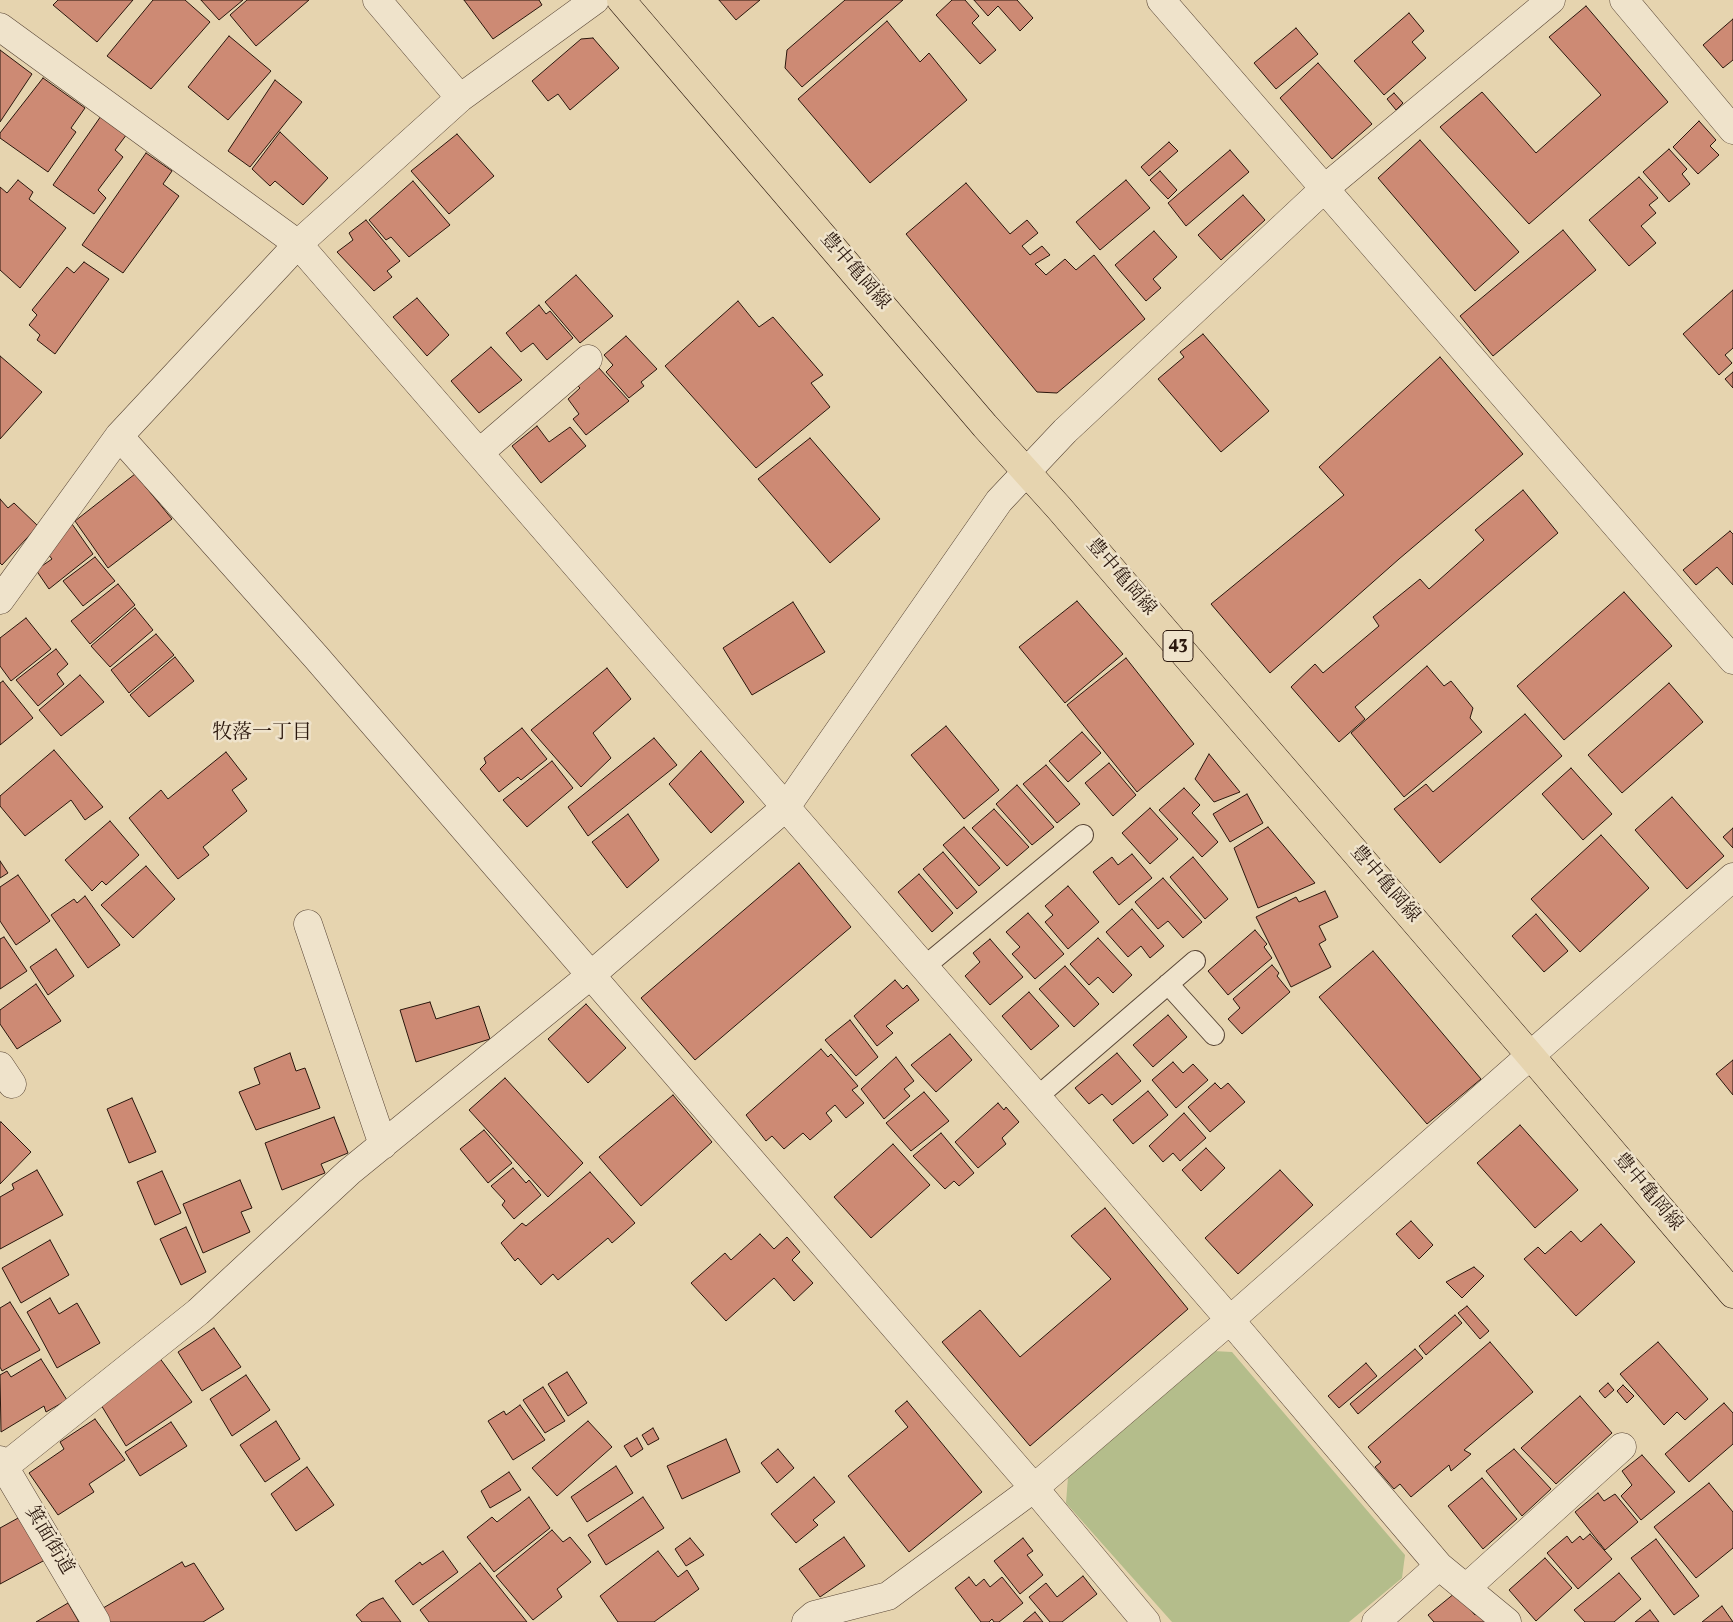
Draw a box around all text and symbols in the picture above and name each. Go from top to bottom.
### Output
street label: 豊中亀岡線 [814,229,894,315]
street label: 豊中亀岡線 [1080,535,1160,621]
road number: 43 [1163,630,1193,661]
district label: 牧落一丁目 [212,722,312,746]
street label: 豊中亀岡線 [1344,842,1424,928]
street label: 豊中亀岡線 [1608,1149,1686,1237]
street label: 箕面街道 [19,1503,77,1579]

